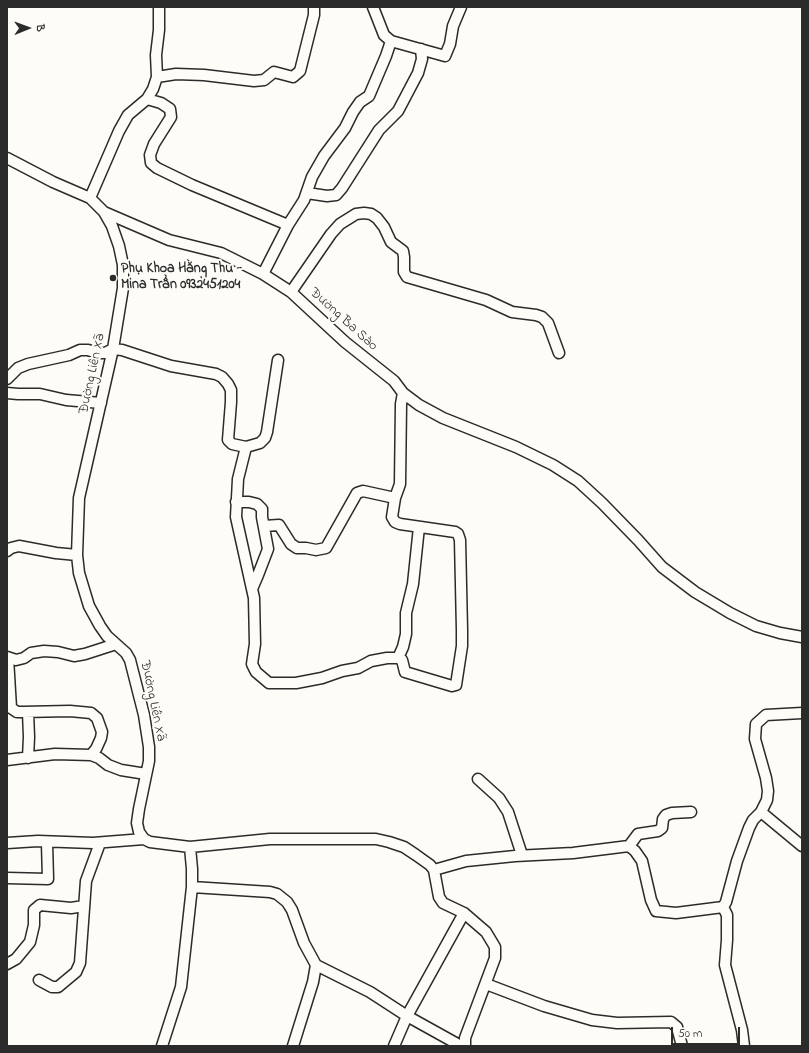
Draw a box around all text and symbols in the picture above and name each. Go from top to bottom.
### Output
north arrow [8,8,48,48]
text: B [32,24,48,32]
place label: Phụ Khoa Hằng Thu - Mina Trần 0932451204 [121,262,242,294]
marker: Phụ Khoa Hằng Thu - Mina Trần 0932451204 [108,273,118,283]
street label: Đường Ba Sào [305,285,381,355]
street label: Đường Liên Xã [76,332,110,416]
street label: Đường Liên Xã [135,659,169,743]
scale bar [673,1019,742,1045]
text: 50 m [678,1025,702,1043]

